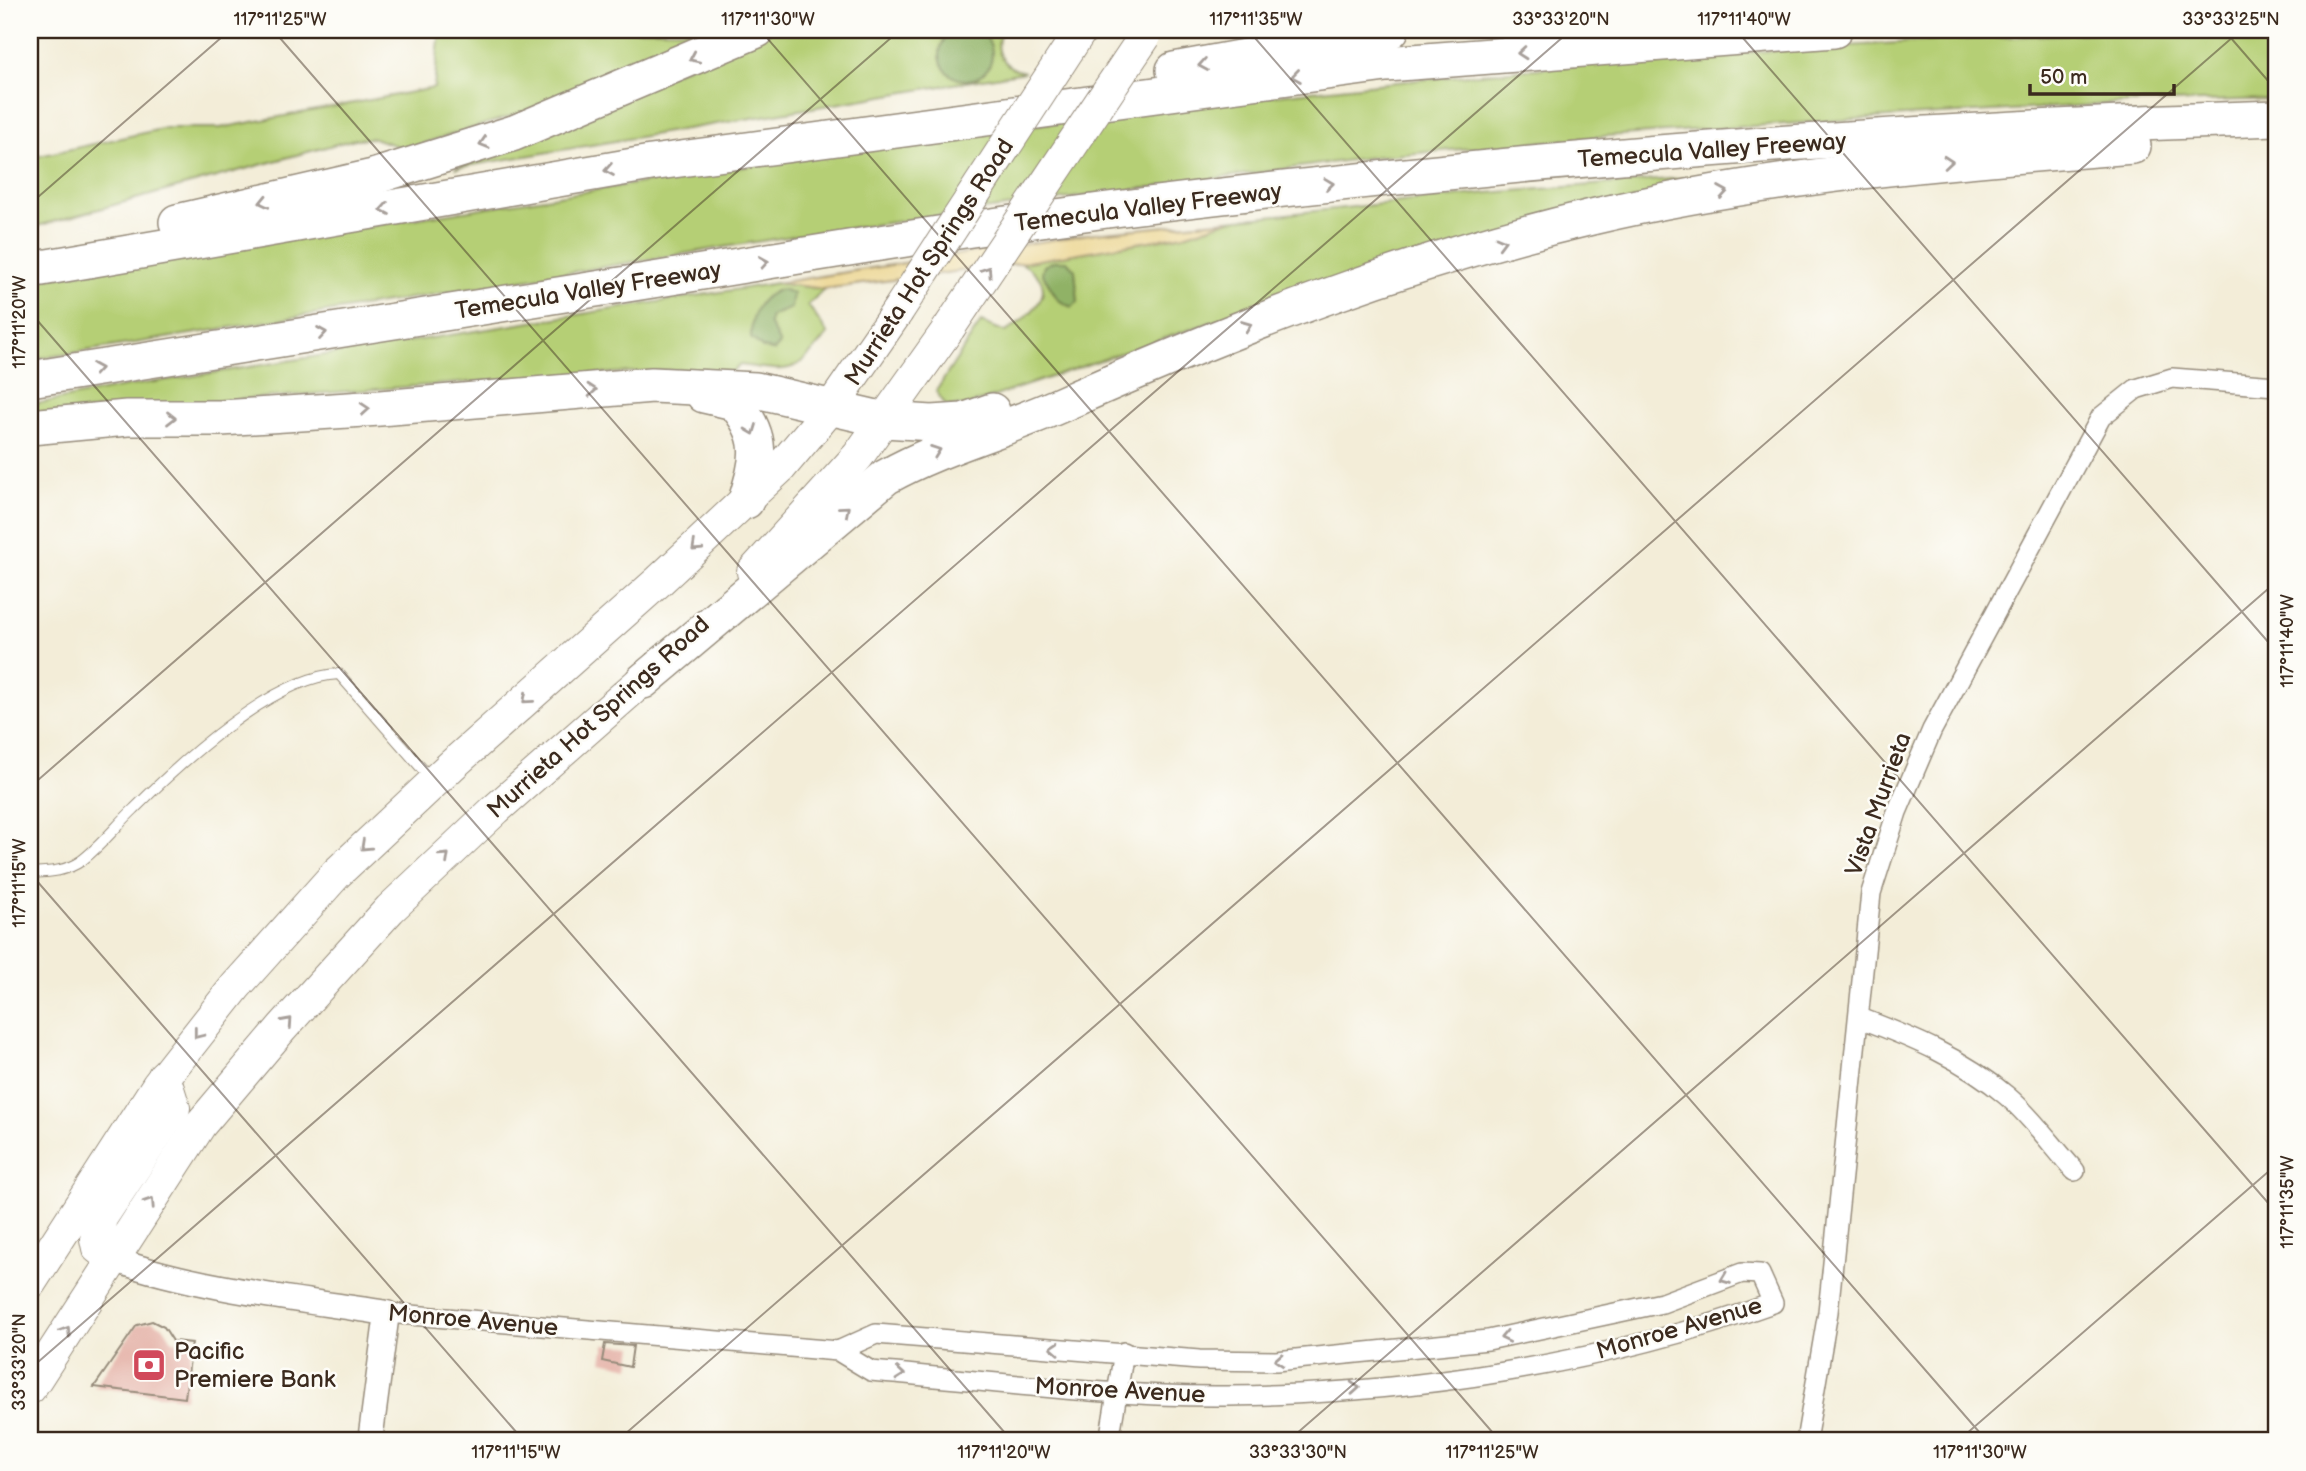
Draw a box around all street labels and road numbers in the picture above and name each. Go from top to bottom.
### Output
street label: Temecula Valley Freeway [1577,127,1847,174]
street label: Murrieta Hot Springs Road [839,133,1020,391]
street label: Temecula Valley Freeway [1013,177,1283,238]
street label: Temecula Valley Freeway [453,255,723,326]
street label: Murrieta Hot Springs Road [481,610,715,825]
street label: Vista Murrieta [1839,728,1918,880]
street label: Monroe Avenue [1593,1291,1765,1366]
street label: Monroe Avenue [387,1299,559,1342]
street label: Monroe Avenue [1034,1372,1206,1409]

